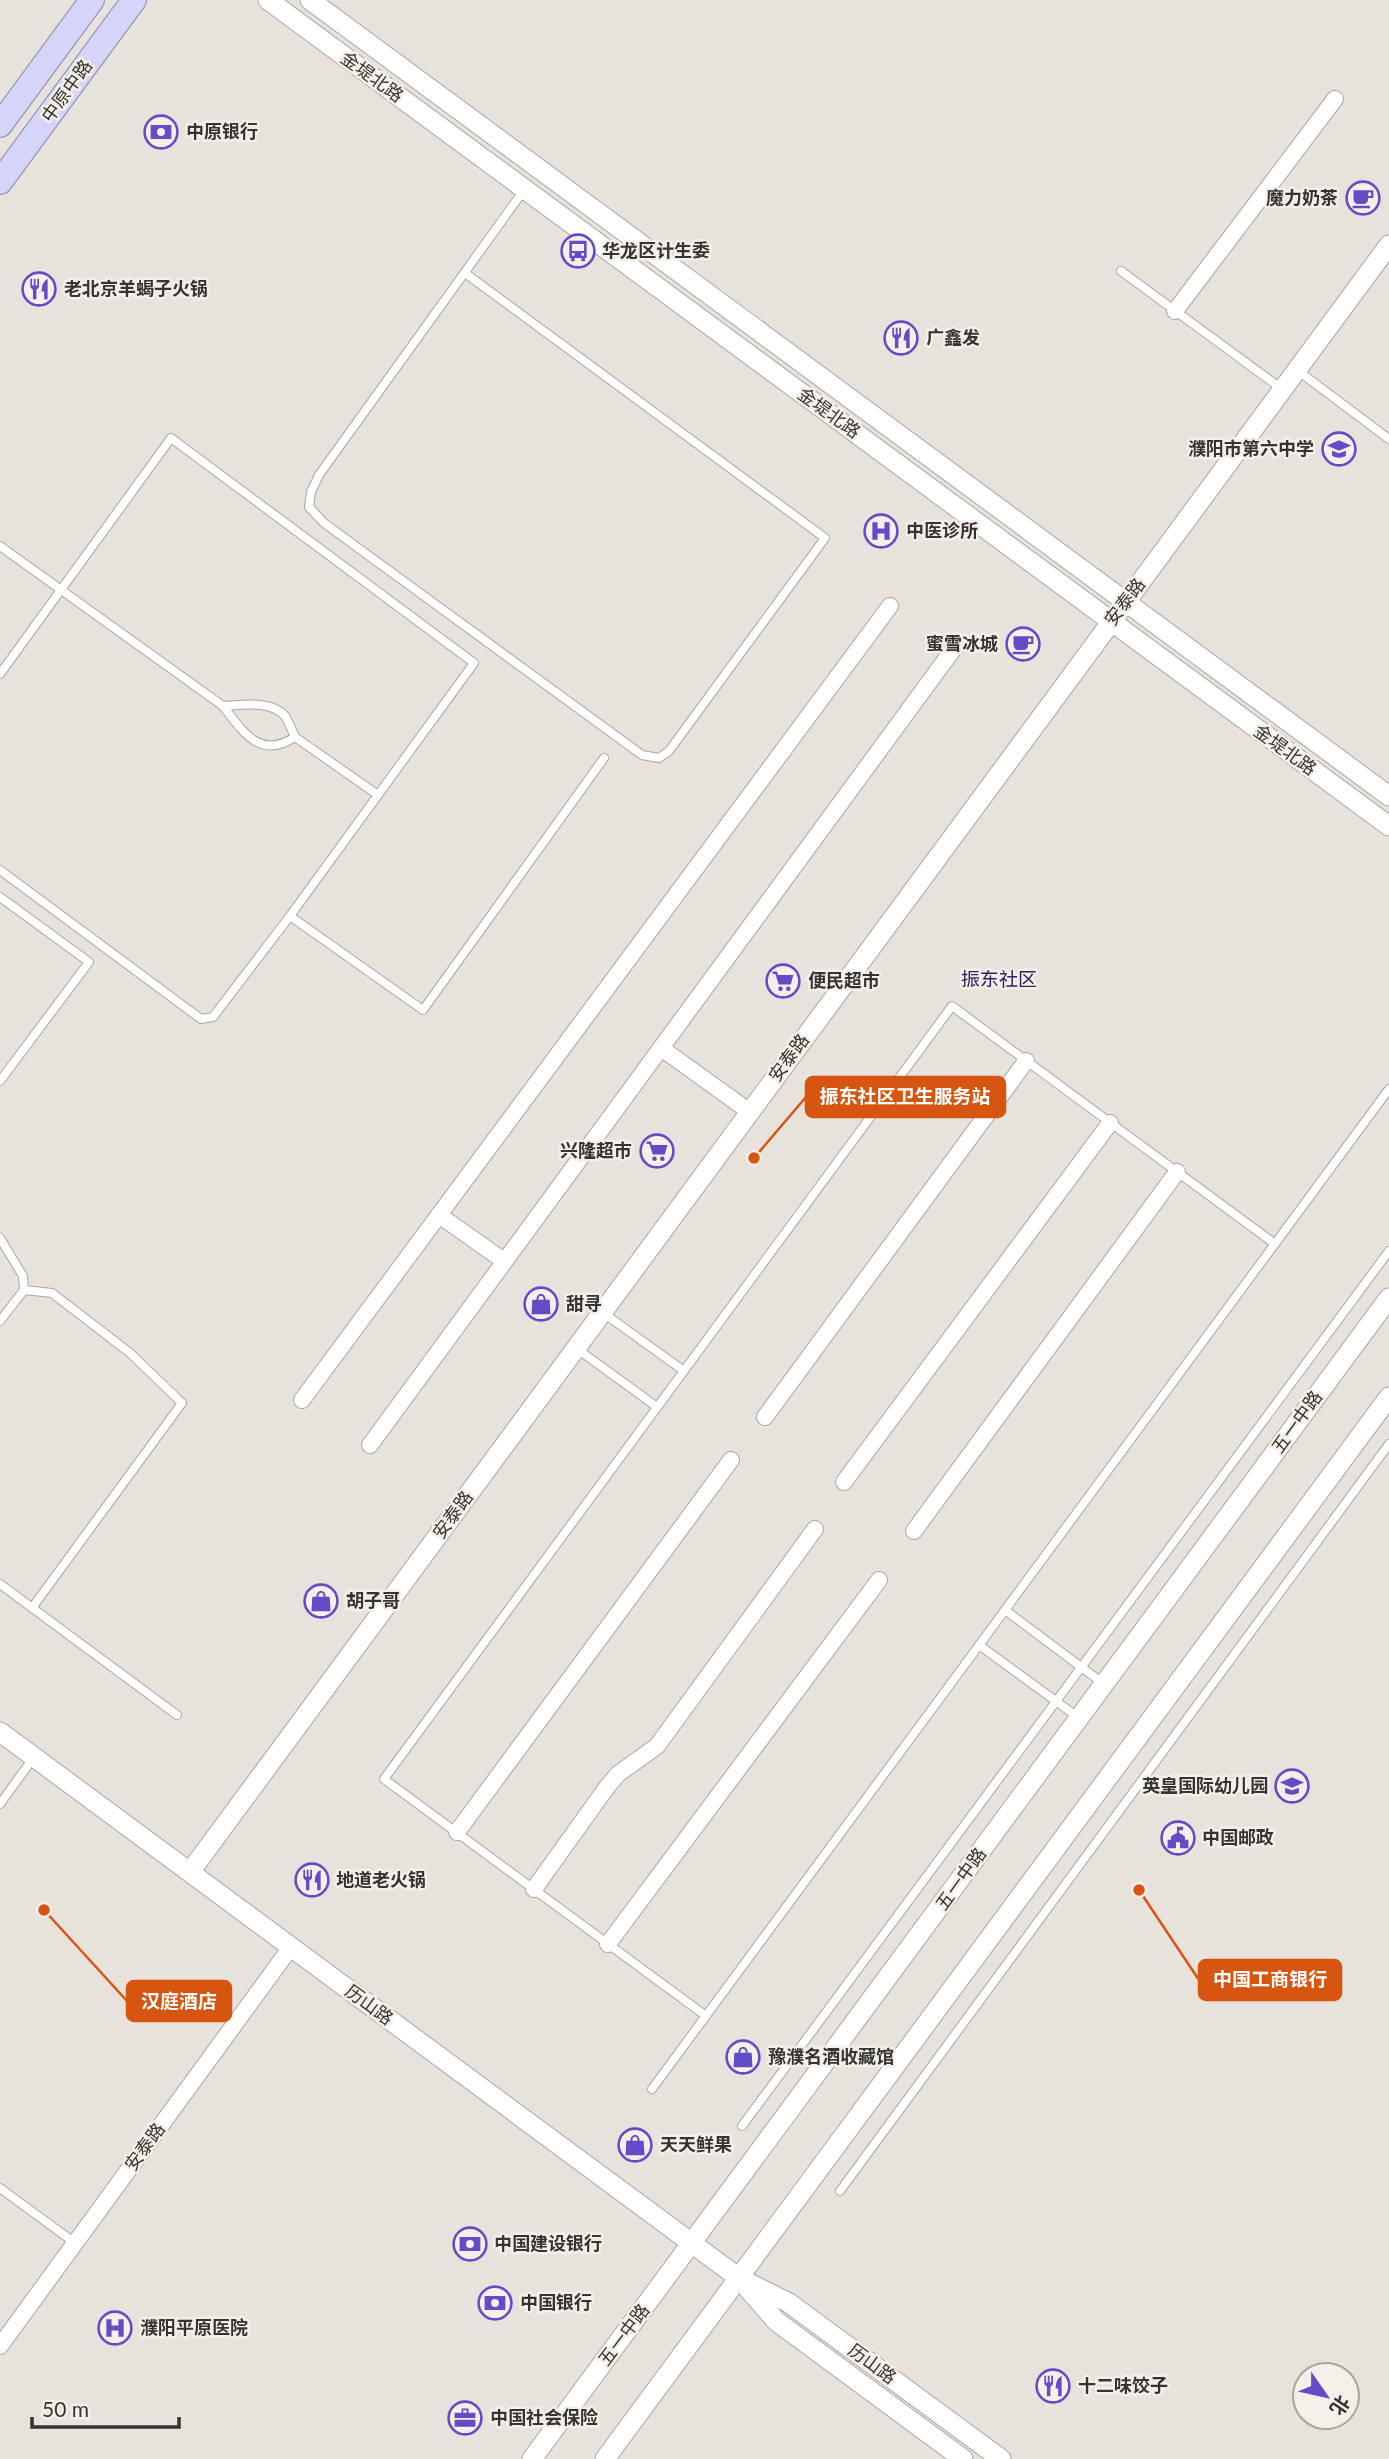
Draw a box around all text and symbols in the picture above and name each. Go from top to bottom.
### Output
street label: 金堤北路 [337,46,408,106]
street label: 中原中路 [36,55,96,126]
bank icon: 中原银行 [142,113,180,151]
place label: 中原银行 [186,120,258,142]
cafe icon: 魔力奶茶 [1344,179,1382,217]
place label: 魔力奶茶 [1266,186,1338,208]
bus stop icon: 华龙区计生委 [559,232,597,270]
place label: 华龙区计生委 [602,239,710,261]
restaurant icon: 老北京羊蝎子火锅 [20,270,58,308]
place label: 老北京羊蝎子火锅 [64,277,208,299]
restaurant icon: 广鑫发 [882,319,920,357]
place label: 广鑫发 [926,326,980,348]
street label: 金堤北路 [794,382,865,442]
school or university icon: 濮阳市第六中学 [1320,430,1358,468]
place label: 濮阳市第六中学 [1188,437,1314,459]
hospital icon: 中医诊所 [862,512,900,550]
place label: 中医诊所 [906,519,978,541]
street label: 安泰路 [1099,573,1149,630]
cafe icon: 蜜雪冰城 [1004,625,1042,663]
place label: 蜜雪冰城 [926,632,998,654]
street label: 金堤北路 [1250,719,1321,779]
supermarket icon: 便民超市 [764,962,802,1000]
district label: 振东社区 [961,967,1037,990]
place label: 便民超市 [808,969,880,991]
street label: 安泰路 [763,1029,813,1086]
callout: 振东社区卫生服务站 [806,1077,1005,1117]
text: 振东社区卫生服务站 [819,1084,991,1107]
supermarket icon: 兴隆超市 [638,1132,676,1170]
place label: 兴隆超市 [560,1139,632,1161]
shop icon: 甜寻 [522,1285,560,1323]
place label: 甜寻 [566,1292,602,1314]
street label: 五一中路 [1266,1386,1326,1457]
street label: 安泰路 [427,1486,477,1543]
shop icon: 胡子哥 [302,1582,340,1620]
place label: 胡子哥 [346,1589,400,1611]
school or university icon: 英皇国际幼儿园 [1273,1767,1311,1805]
place label: 英皇国际幼儿园 [1142,1774,1268,1796]
public building icon: 中国邮政 [1159,1819,1197,1857]
place label: 中国邮政 [1202,1826,1274,1848]
street label: 五一中路 [930,1843,990,1914]
restaurant icon: 地道老火锅 [293,1861,331,1899]
place label: 地道老火锅 [336,1868,426,1890]
callout: 中国工商银行 [1199,1960,1341,2000]
text: 中国工商银行 [1213,1967,1327,1990]
street label: 历山路 [341,1979,398,2029]
callout: 汉庭酒店 [127,1981,231,2021]
text: 汉庭酒店 [141,1989,217,2012]
shop icon: 豫濮名酒收藏馆 [724,2038,762,2076]
place label: 豫濮名酒收藏馆 [768,2045,894,2067]
street label: 安泰路 [119,2118,169,2175]
shop icon: 天天鲜果 [616,2126,654,2164]
place label: 天天鲜果 [660,2133,732,2155]
bank icon: 中国建设银行 [451,2225,489,2263]
place label: 中国建设银行 [494,2232,602,2254]
bank icon: 中国银行 [476,2284,514,2322]
place label: 中国银行 [520,2291,592,2313]
street label: 五一中路 [593,2299,654,2370]
hospital icon: 濮阳平原医院 [96,2309,134,2347]
place label: 濮阳平原医院 [140,2316,248,2338]
street label: 历山路 [844,2338,901,2388]
north arrow [1291,2361,1361,2431]
restaurant icon: 十二味饺子 [1034,2367,1072,2405]
place label: 十二味饺子 [1078,2374,1168,2396]
scale bar [32,2386,178,2430]
text: 北 [1326,2391,1355,2420]
text: 50 m [42,2396,89,2421]
office icon: 中国社会保险 [446,2399,484,2437]
place label: 中国社会保险 [490,2406,598,2428]

